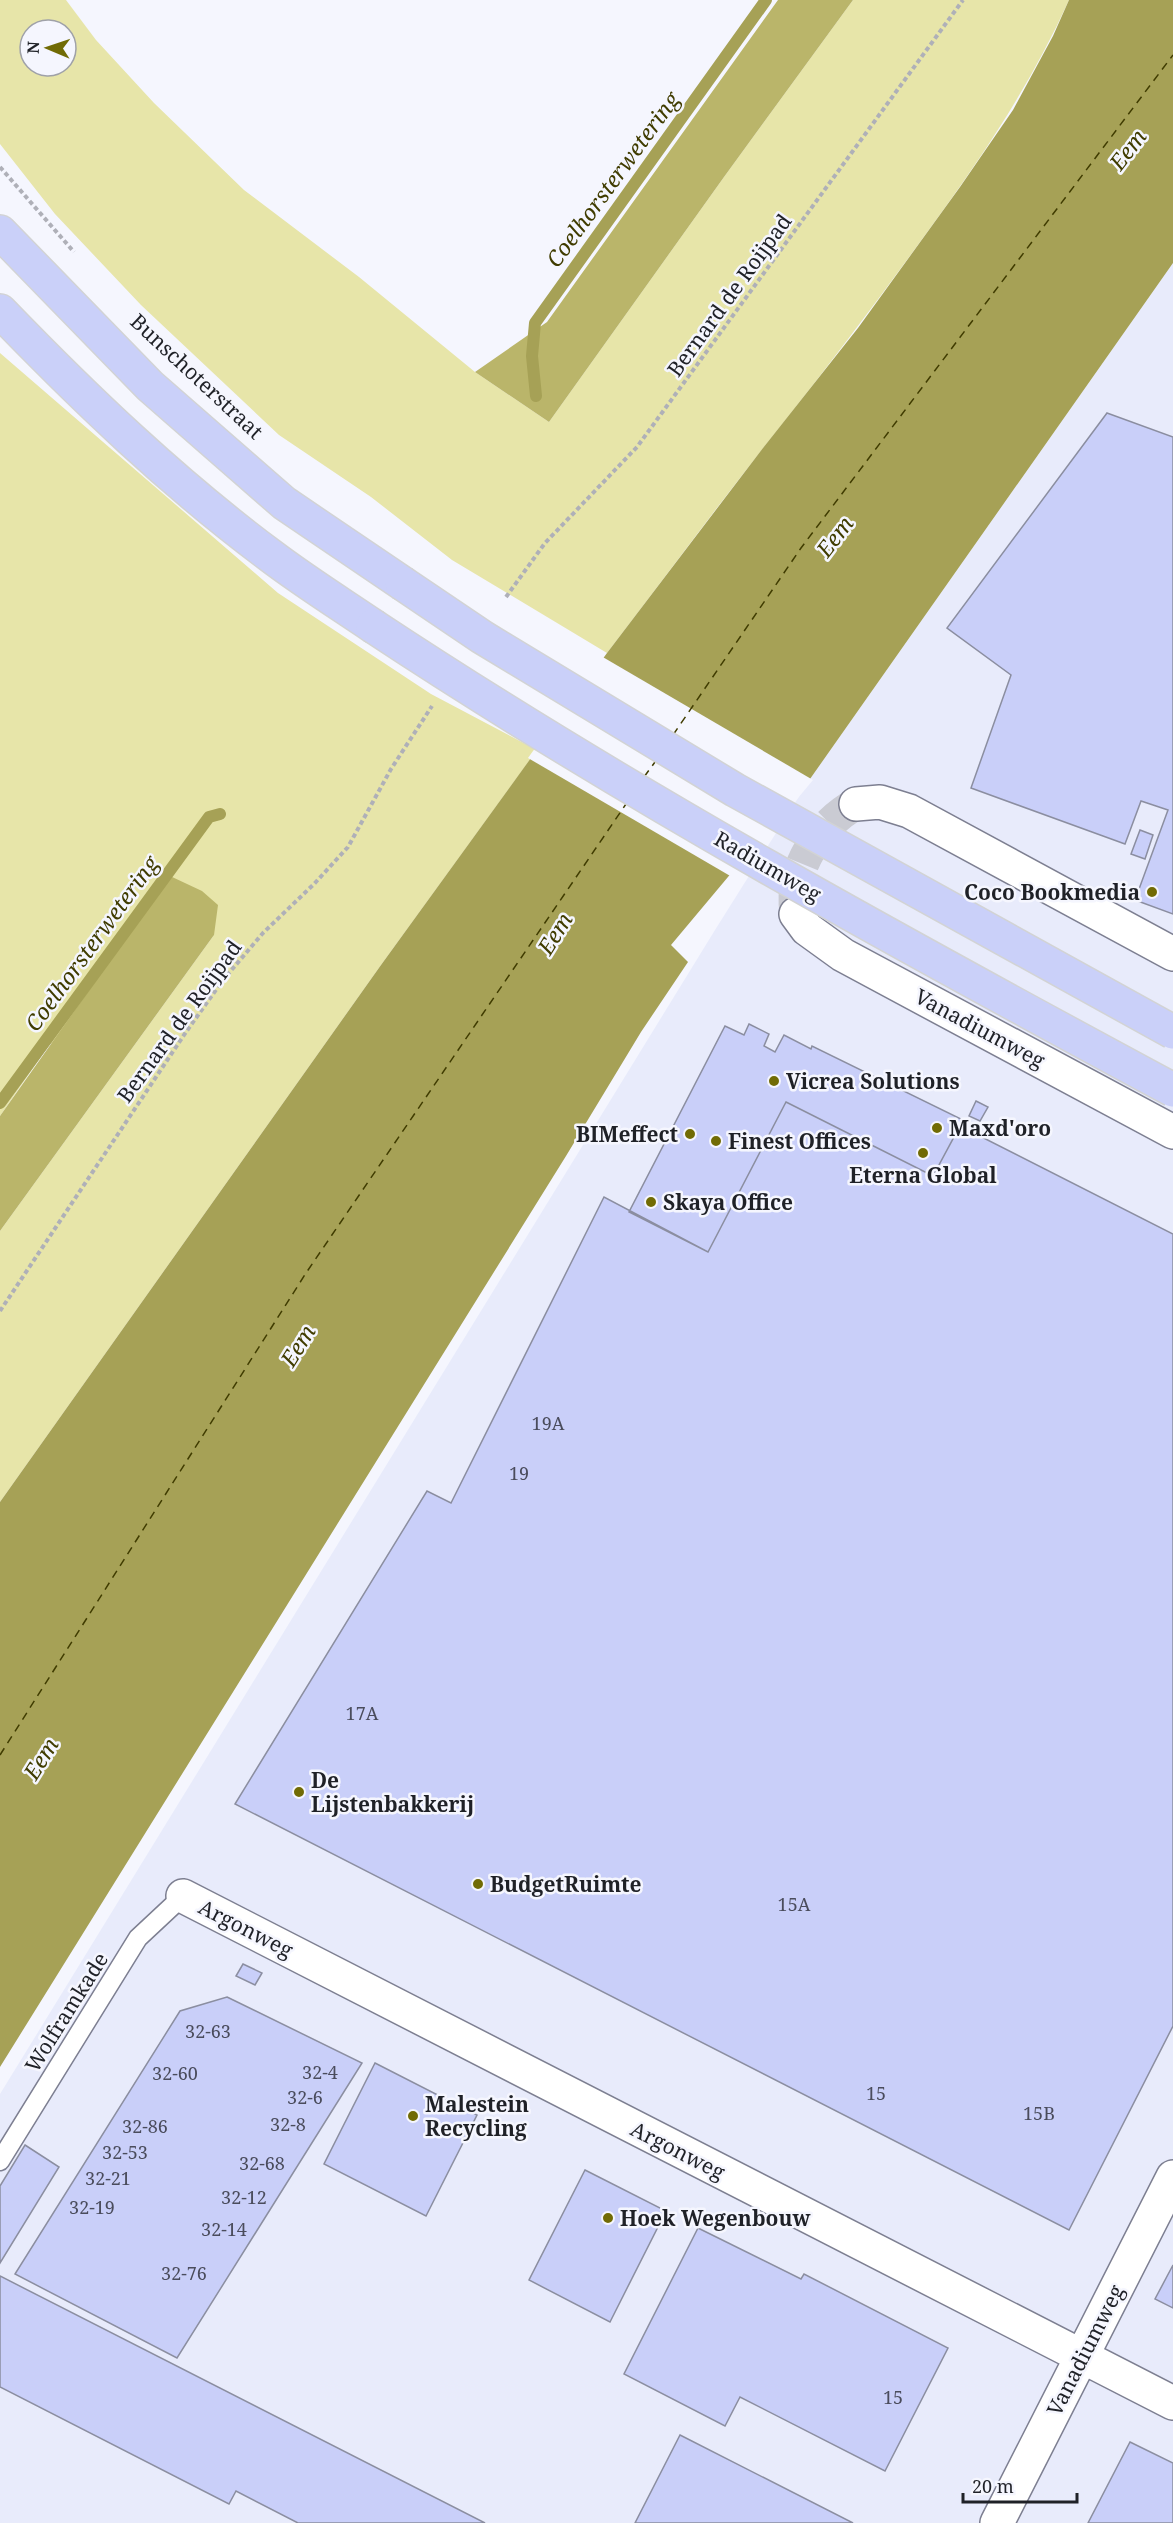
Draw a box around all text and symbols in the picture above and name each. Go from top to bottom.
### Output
north arrow [18,18,78,78]
text: N [22,40,44,54]
water label: Coelhorsterwetering [538,84,687,273]
water label: Eem [1101,122,1152,177]
street label: Bernard de Roijpad [660,208,798,382]
street label: Bunschoterstraat [125,307,269,445]
water label: Eem [808,509,859,564]
street label: Radiumweg [709,824,827,908]
water label: Coelhorsterwetering [17,848,166,1037]
place label: Coco Bookmedia [964,878,1140,906]
marker: Coco Bookmedia [1145,885,1159,899]
water label: Eem [529,906,579,961]
street label: Bernard de Roijpad [110,934,248,1108]
street label: Vanadiumweg [910,982,1051,1074]
place label: Vicrea Solutions [786,1067,960,1095]
marker: Vicrea Solutions [767,1074,781,1088]
place label: Maxd'oro [949,1114,1051,1142]
place label: BIMeffect [576,1120,678,1148]
marker: Maxd'oro [930,1121,944,1135]
marker: BIMeffect [683,1127,697,1141]
place label: Finest Offices [728,1127,871,1155]
marker: Finest Offices [709,1134,723,1148]
marker: Eterna Global [916,1146,930,1160]
place label: Eterna Global [849,1161,997,1189]
place label: Skaya Office [663,1188,793,1216]
marker: Skaya Office [644,1195,658,1209]
water label: Eem [272,1318,322,1373]
house number: 19A [532,1411,565,1435]
house number: 19 [509,1461,529,1485]
house number: 17A [346,1701,379,1725]
water label: Eem [15,1731,65,1786]
place label: De Lijstenbakkerij [311,1766,474,1818]
marker: De Lijstenbakkerij [292,1785,306,1799]
place label: BudgetRuimte [490,1870,642,1898]
marker: BudgetRuimte [471,1877,485,1891]
street label: Argonweg [194,1892,299,1964]
house number: 15A [778,1892,811,1916]
street label: Wolframkade [18,1947,114,2077]
house number: 32-63 [185,2019,231,2043]
house number: 32-4 [302,2060,338,2084]
house number: 32-60 [152,2061,198,2085]
house number: 15 [866,2081,886,2105]
house number: 32-6 [287,2085,323,2109]
place label: Malestein Recycling [425,2090,529,2142]
house number: 15B [1023,2101,1055,2125]
marker: Malestein Recycling [406,2109,420,2123]
house number: 32-8 [270,2112,306,2136]
house number: 32-86 [122,2114,168,2138]
street label: Argonweg [626,2114,731,2186]
house number: 32-53 [102,2140,148,2164]
house number: 32-68 [239,2151,285,2175]
house number: 32-21 [85,2166,131,2190]
house number: 32-12 [221,2185,267,2209]
house number: 32-19 [69,2195,115,2219]
place label: Hoek Wegenbouw [620,2204,810,2232]
marker: Hoek Wegenbouw [601,2211,615,2225]
house number: 32-14 [201,2217,247,2241]
house number: 32-76 [161,2261,207,2285]
street label: Vanadiumweg [1040,2279,1130,2420]
house number: 15 [883,2385,903,2409]
scale bar [963,2466,1077,2504]
text: 20 m [972,2474,1014,2498]

